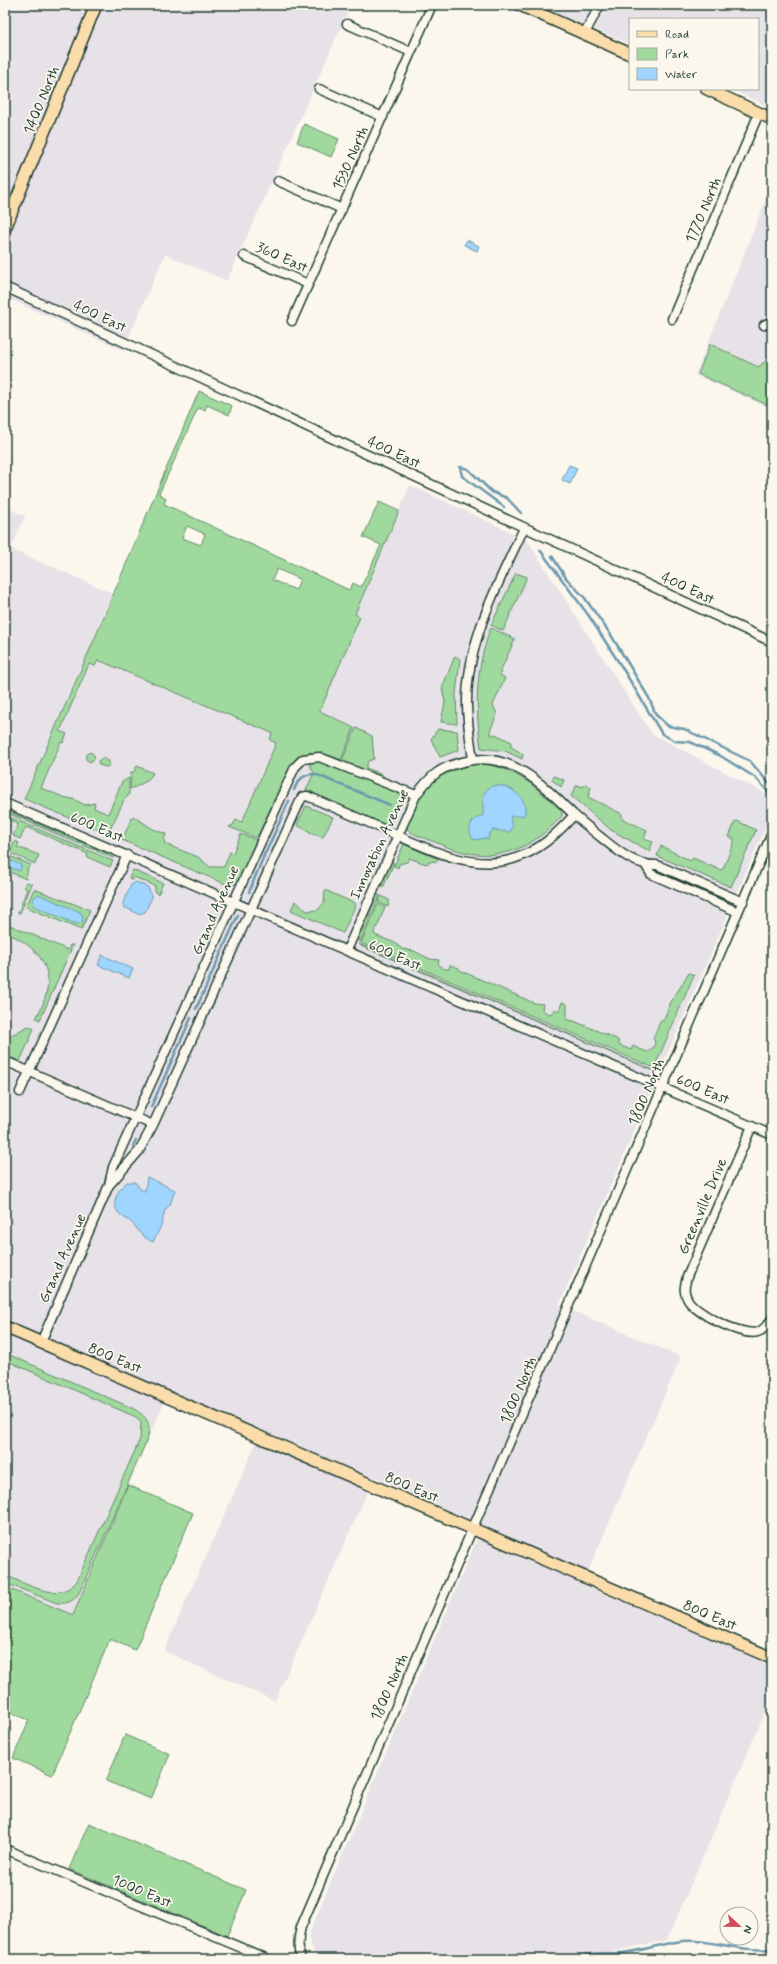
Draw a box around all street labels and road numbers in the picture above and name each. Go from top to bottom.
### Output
street label: 1400 North [19,63,65,138]
street label: 1530 North [328,123,374,194]
street label: 1770 North [681,174,727,246]
street label: 360 East [253,238,311,278]
street label: 400 East [70,296,130,338]
street label: 400 East [364,432,424,474]
street label: 400 East [658,568,718,610]
street label: Innovation Avenue [346,786,414,903]
street label: 600 East [67,808,127,848]
street label: Grand Avenue [187,862,245,958]
street label: 600 East [365,935,425,977]
street label: 1800 North [624,1056,670,1129]
street label: 600 East [673,1070,733,1110]
street label: Greenville Drive [674,1155,732,1258]
street label: Grand Avenue [34,1210,92,1306]
street label: 800 East [85,1339,145,1379]
street label: 1800 North [496,1354,542,1427]
street label: 800 East [382,1468,442,1508]
street label: 800 East [680,1596,740,1636]
street label: 1800 North [366,1651,414,1724]
street label: 1000 East [109,1870,175,1914]

